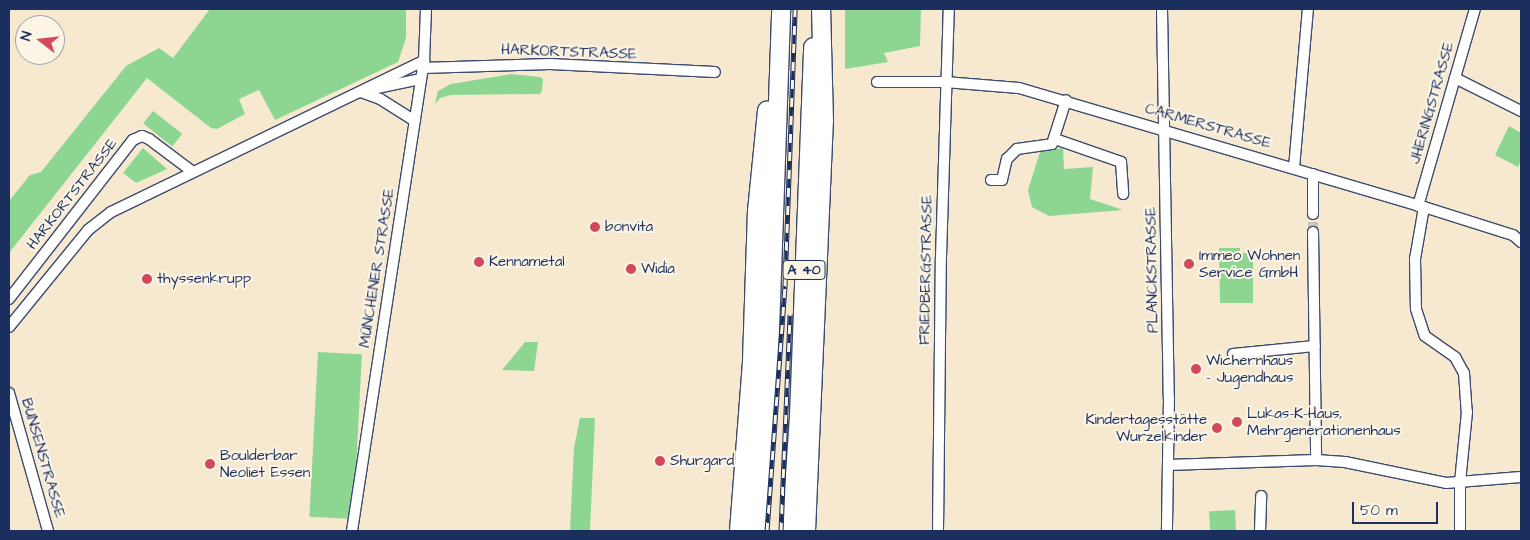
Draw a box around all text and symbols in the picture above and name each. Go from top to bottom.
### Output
north arrow [15,15,65,65]
text: N [16,29,37,43]
street label: JHERINGSTRASSE [1406,40,1458,166]
street label: HARKORTSTRASSE [501,41,637,63]
street label: CARMERSTRASSE [1143,99,1273,153]
street label: HARKORTSTRASSE [23,135,121,253]
street label: MÜNCHENER STRASSE [355,187,399,349]
street label: FRIEDBERGSTRASSE [916,195,936,345]
street label: PLANCKSTRASSE [1142,207,1162,333]
place label: bonvita [605,218,653,236]
marker: bonvita [589,221,601,233]
place label: Immeo Wohnen Service GmbH [1199,246,1300,281]
place label: Kennametal [489,253,565,271]
marker: Kennametal [473,256,485,268]
road number: A 40 [782,258,826,282]
marker: Immeo Wohnen Service GmbH [1183,258,1195,270]
place label: Widia [641,260,675,278]
marker: Widia [625,263,637,275]
place label: thyssenkrupp [157,270,251,288]
marker: thyssenkrupp [141,273,153,285]
place label: Wichernhaus - Jugendhaus [1206,351,1293,386]
marker: Wichernhaus - Jugendhaus [1190,363,1202,375]
street label: BUNSENSTRASSE [17,396,69,520]
place label: Lukas-K-Haus, Mehrgenerationenhaus [1247,404,1401,439]
place label: Kindertagesstätte Wurzelkinder [1086,410,1207,445]
marker: Lukas-K-Haus, Mehrgenerationenhaus [1231,416,1243,428]
marker: Kindertagesstätte Wurzelkinder [1211,422,1223,434]
place label: Boulderbar Neoliet Essen [220,446,310,481]
place label: Shurgard [670,452,734,470]
marker: Shurgard [654,455,666,467]
marker: Boulderbar Neoliet Essen [204,458,216,470]
scale bar [1355,492,1441,524]
text: 50 m [1360,500,1398,521]

